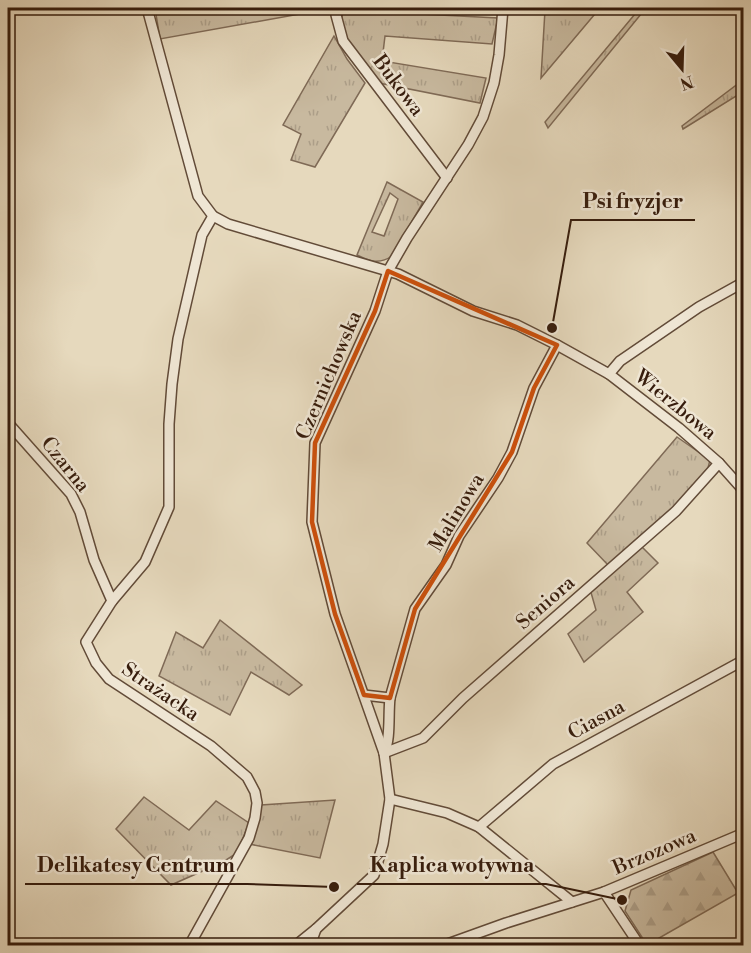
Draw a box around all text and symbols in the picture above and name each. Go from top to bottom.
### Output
north arrow [652,39,712,99]
street label: Bukowa [366,49,430,122]
text: N [677,71,696,94]
callout: Psi fryzjer [571,181,695,220]
text: Psi fryzjer [583,189,683,215]
street label: Czernichowska [291,307,368,444]
street label: Wierzbowa [628,364,722,446]
street label: Czarna [35,432,95,499]
street label: Malinowa [424,468,491,557]
street label: Seniora [511,570,581,636]
street label: Strażacka [117,657,204,728]
street label: Ciasna [564,694,630,746]
street label: Brzozowa [608,823,701,881]
callout: Delikatesy Centrum [25,845,247,884]
callout: Kaplica wotywna [357,845,546,884]
text: Delikatesy Centrum [37,853,235,879]
text: Kaplica wotywna [370,853,535,879]

